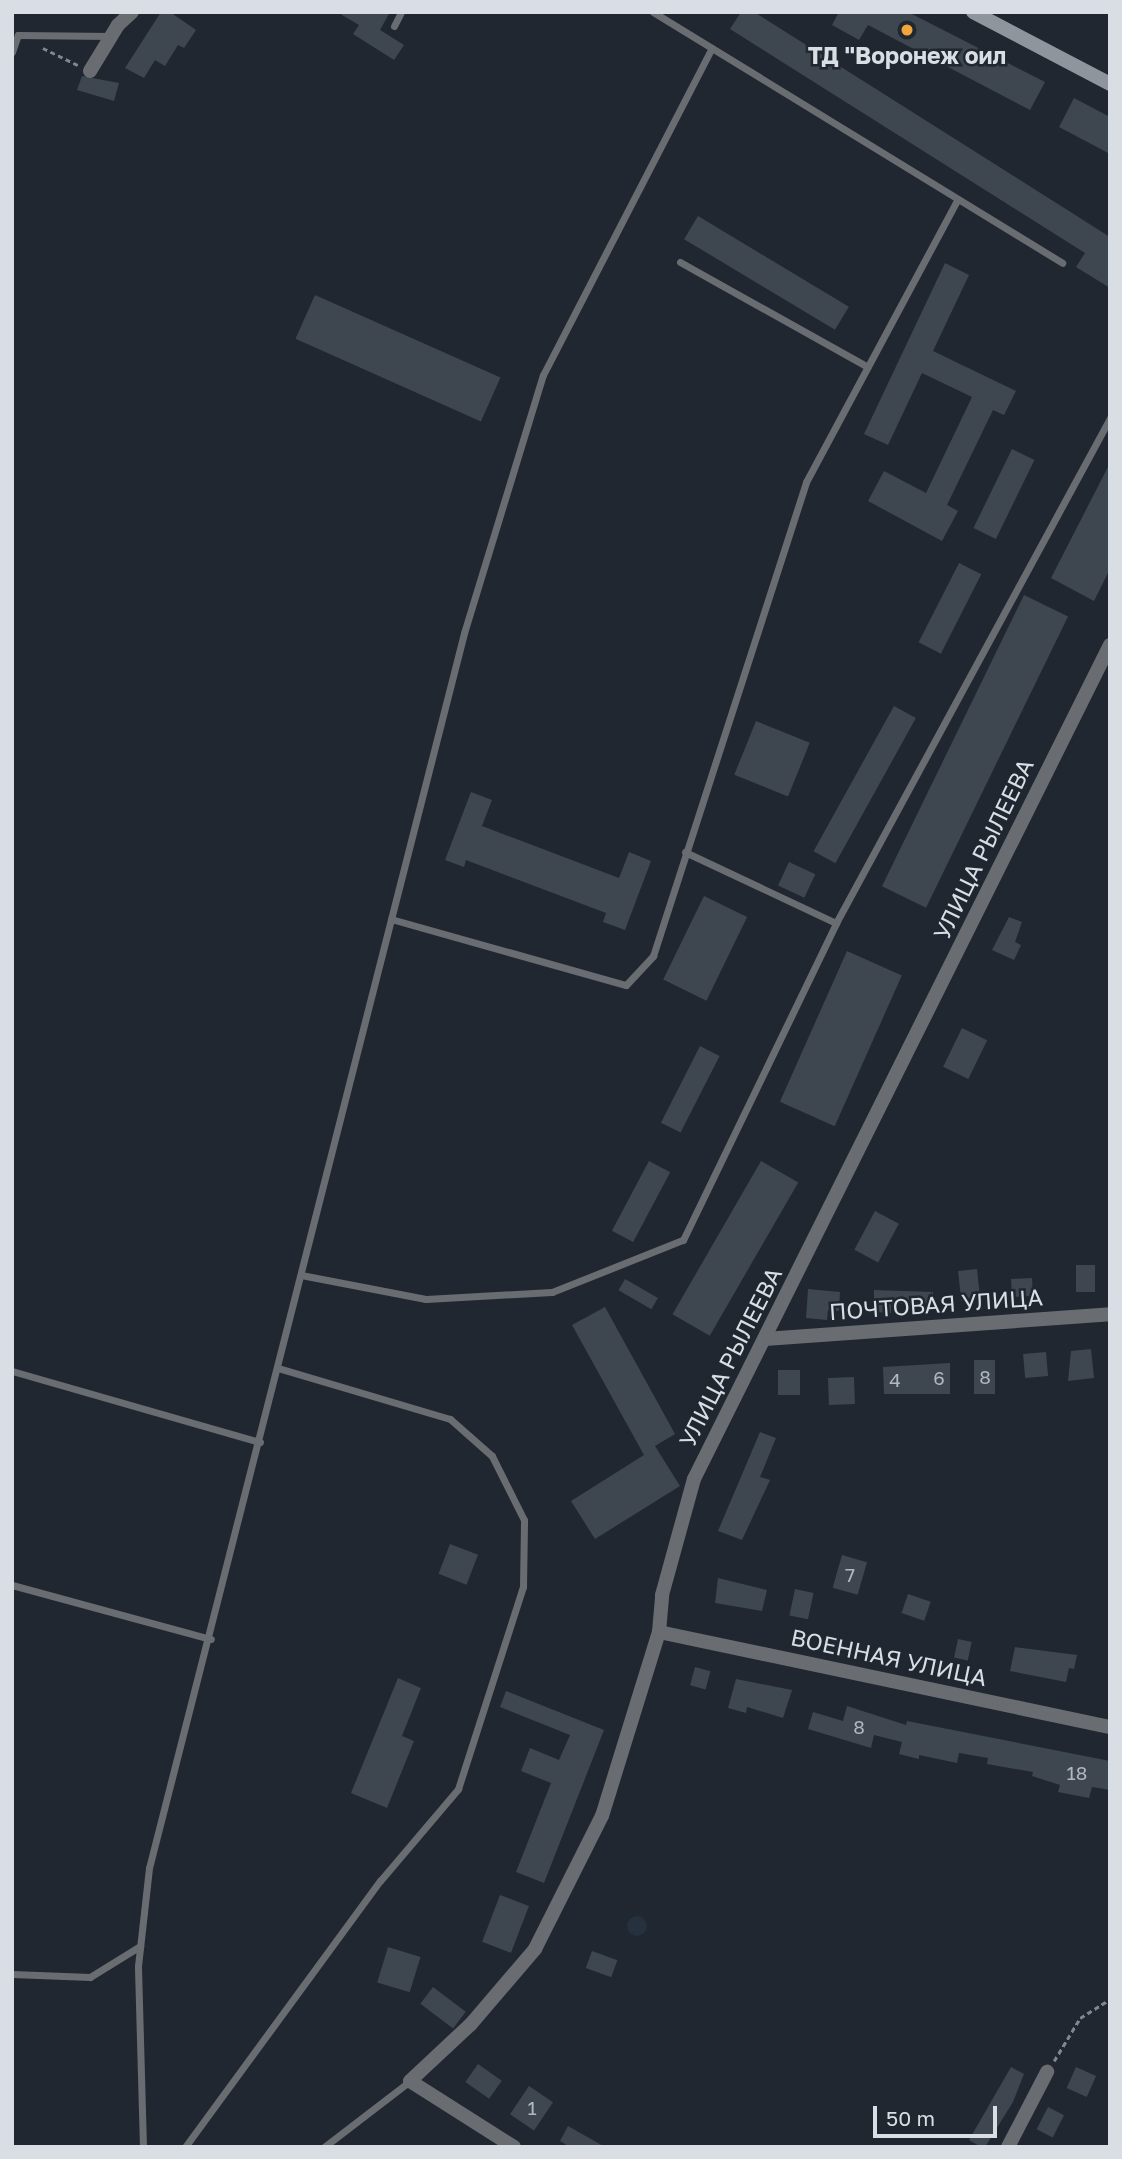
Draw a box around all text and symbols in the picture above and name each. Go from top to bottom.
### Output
marker: ТД "Воронеж оил [899,22,915,38]
place label: ТД "Воронеж оил [808,41,1006,69]
street label: УЛИЦА РЫЛЕЕВА [927,754,1039,944]
street label: УЛИЦА РЫЛЕЕВА [673,1263,787,1451]
street label: ПОЧТОВАЯ УЛИЦА [828,1283,1044,1325]
house number: 8 [979,1366,991,1388]
house number: 6 [933,1367,945,1389]
house number: 4 [889,1369,901,1391]
house number: 7 [845,1564,855,1586]
street label: ВОЕННАЯ УЛИЦА [788,1623,990,1691]
house number: 8 [853,1716,865,1738]
house number: 18 [1067,1762,1087,1784]
scale bar [877,2092,1001,2136]
house number: 1 [527,2097,537,2119]
text: 50 m [886,2105,935,2131]

